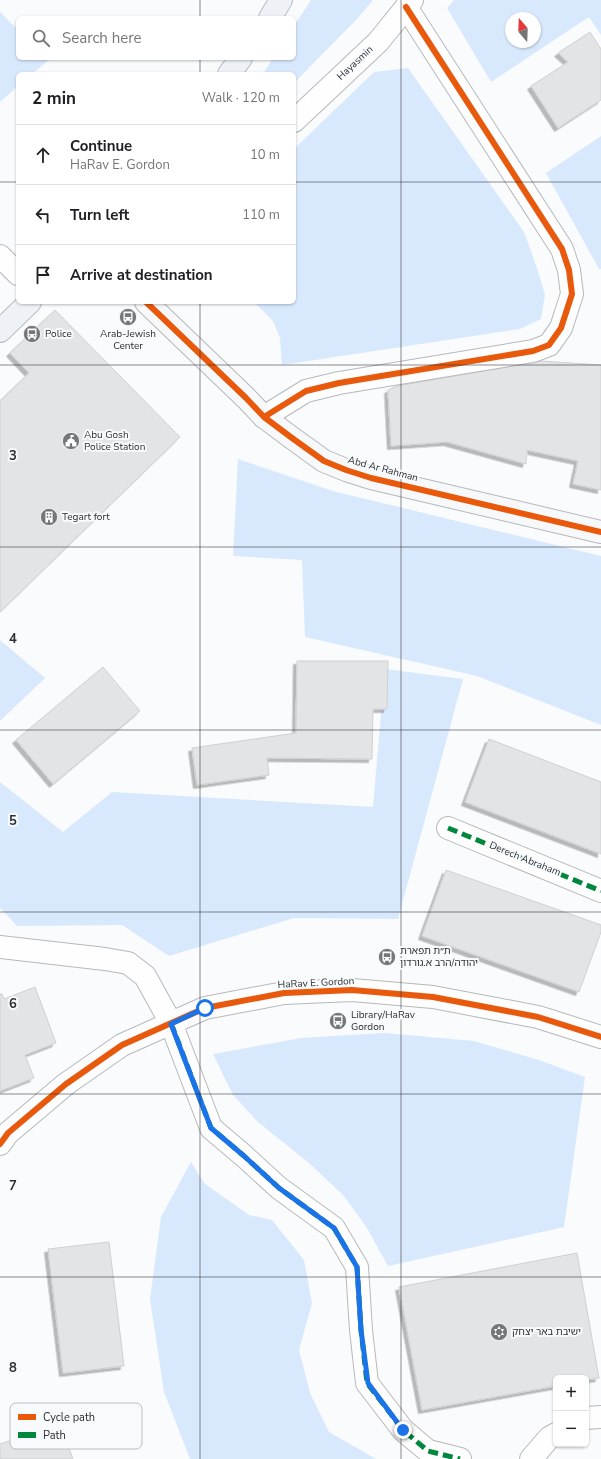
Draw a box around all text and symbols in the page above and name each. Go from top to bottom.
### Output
north arrow [505,12,541,48]
search box [16,16,296,60]
icon: search [30,27,52,49]
text: Search here [62,28,142,48]
street label: Hayasmin [334,43,376,83]
text: 2 min [32,87,76,110]
text: Walk · 120 m [202,89,280,107]
text: Continue [70,136,132,156]
icon: ahead [32,144,54,166]
text: 10 m [250,146,280,164]
text: HaRav E. Gordon [70,156,170,174]
icon: left [32,204,54,226]
text: Turn left [70,205,129,225]
text: 110 m [242,206,280,224]
icon: arrive [32,264,54,286]
text: Arrive at destination [70,265,213,285]
bus stop icon: Arab-Jewish Center [118,307,138,327]
bus stop icon: Police [22,324,42,344]
place label: Police [45,327,72,341]
place label: Arab-Jewish Center [100,327,156,353]
place label: Abu Gosh Police Station [84,428,145,454]
public building icon: Abu Gosh Police Station [61,431,81,451]
text: 3 [9,447,17,465]
street label: Abd Ar Rahman [346,453,420,485]
building icon: Tegart fort [39,507,59,527]
place label: Tegart fort [62,510,110,524]
text: 4 [9,630,17,648]
text: 5 [9,812,17,830]
street label: Derech Abraham [487,838,563,880]
place label: ת״ת תפארת יהודה/הרב א.גורדון [400,944,478,970]
bus stop icon: ת״ת תפארת יהודה/הרב א.גורדון [377,947,397,967]
street label: HaRav E. Gordon [277,974,355,992]
text: 6 [9,995,17,1013]
route start [196,999,214,1017]
place label: Library/HaRav Gordon [351,1008,416,1034]
bus stop icon: Library/HaRav Gordon [328,1011,348,1031]
text: 7 [9,1177,17,1195]
synagogue icon: ישיבת באר יצחק [489,1322,509,1342]
place label: ישיבת באר יצחק [512,1325,581,1339]
text: 8 [9,1359,17,1377]
map controls [553,1375,589,1447]
button: + [553,1375,589,1411]
legend [10,1403,142,1449]
text: Cycle path [43,1410,95,1425]
button: − [553,1411,589,1447]
route end [394,1421,412,1439]
text: Path [43,1428,66,1443]

